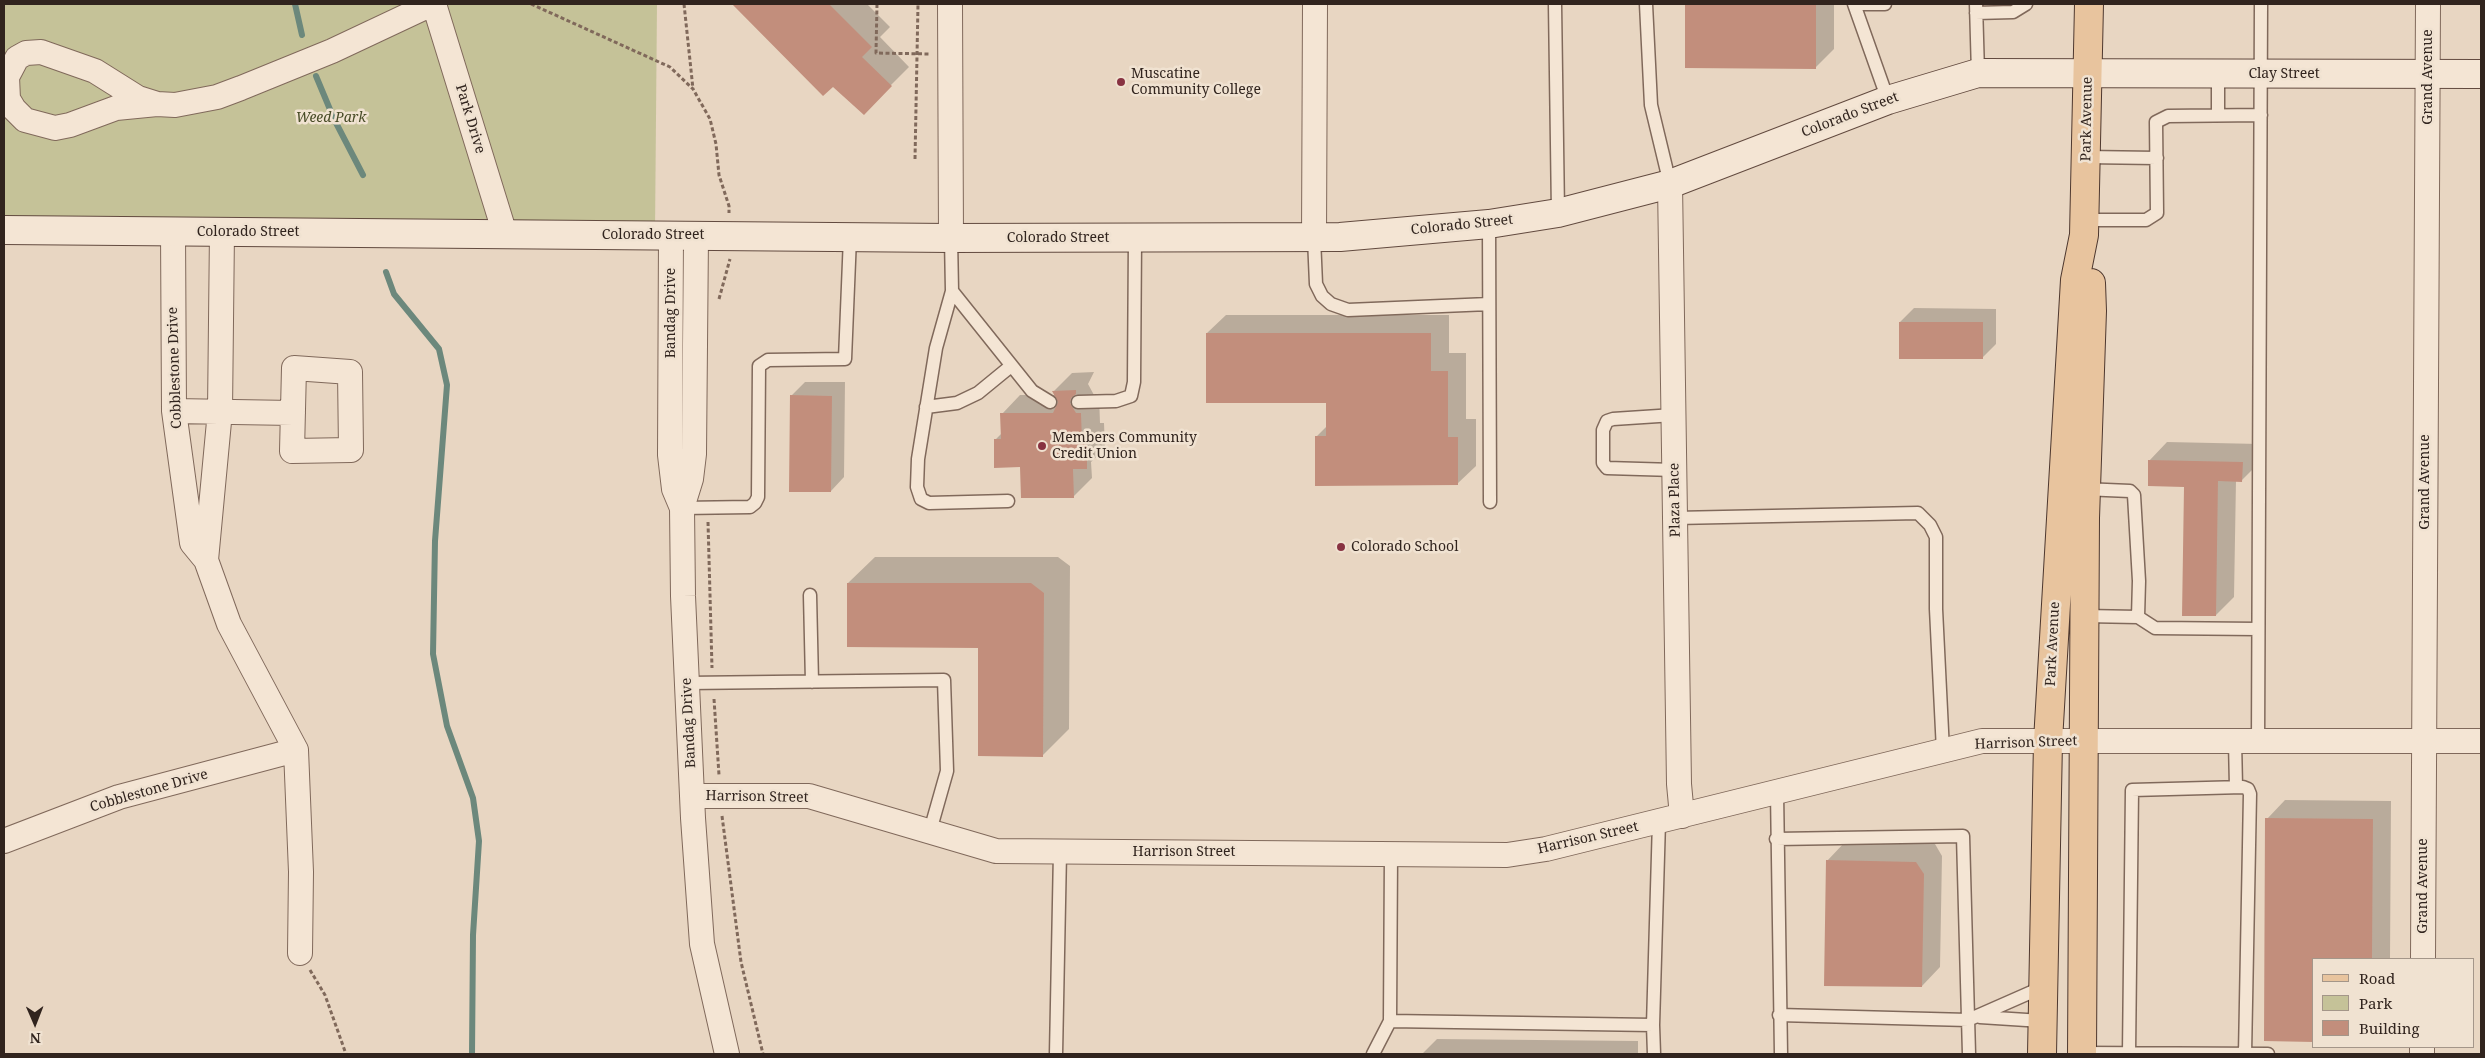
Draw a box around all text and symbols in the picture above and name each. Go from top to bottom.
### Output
street label: Grand Avenue [2420,29,2436,125]
place label: Muscatine Community College [1131,66,1261,98]
street label: Clay Street [2248,66,2320,82]
marker: Muscatine Community College [1115,76,1127,88]
street label: Park Avenue [2078,76,2096,162]
street label: Park Drive [451,82,489,156]
street label: Colorado Street [1799,89,1901,141]
park label: Weed Park [296,110,366,126]
street label: Colorado Street [1410,211,1514,239]
street label: Colorado Street [197,224,299,240]
street label: Colorado Street [602,227,704,243]
street label: Colorado Street [1007,230,1109,246]
street label: Bandag Drive [663,268,679,358]
street label: Cobblestone Drive [164,307,186,429]
place label: Members Community Credit Union [1052,430,1197,462]
street label: Grand Avenue [2417,434,2433,530]
marker: Members Community Credit Union [1036,440,1048,452]
street label: Plaza Place [1666,463,1684,537]
place label: Colorado School [1351,539,1458,555]
marker: Colorado School [1335,541,1347,553]
street label: Park Avenue [2042,601,2064,687]
street label: Bandag Drive [678,677,700,769]
street label: Harrison Street [1974,733,2078,753]
street label: Cobblestone Drive [88,766,210,816]
street label: Harrison Street [705,788,809,806]
street label: Harrison Street [1536,818,1640,858]
street label: Grand Avenue [2415,838,2431,934]
street label: Harrison Street [1133,844,1235,860]
legend [2312,958,2475,1048]
text: Road [2359,968,2395,988]
text: Park [2359,993,2392,1013]
north arrow [10,998,60,1048]
text: Building [2359,1018,2420,1038]
text: N [30,1029,41,1048]

